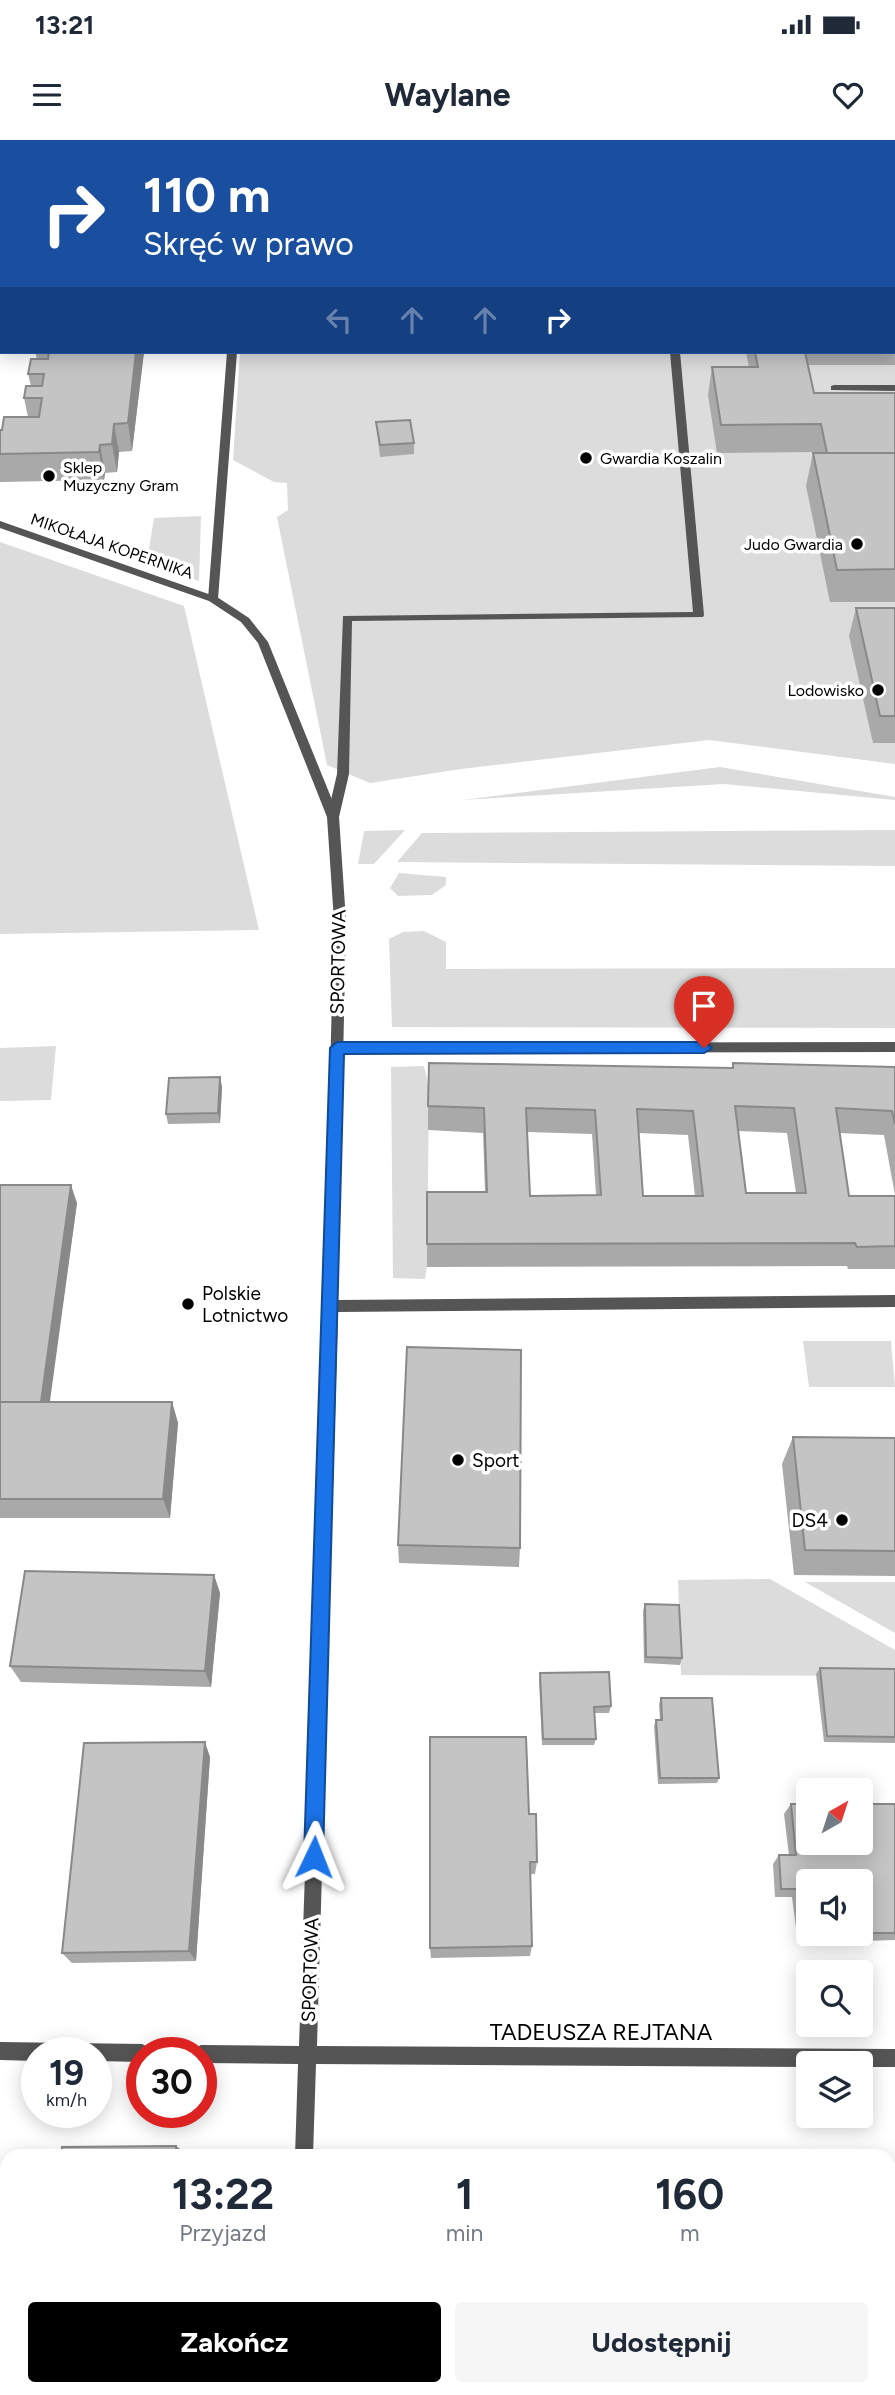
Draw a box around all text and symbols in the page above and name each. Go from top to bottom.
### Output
text: 13:21 [35,9,94,41]
icon: menu [28,76,66,114]
text: Waylane [384,76,511,114]
icon: heart [829,76,867,114]
text: 110 m [143,165,271,224]
icon: right [28,168,119,259]
text: Skręć w prawo [143,225,354,263]
icon: left [320,301,358,339]
icon: ahead [393,301,431,339]
icon: ahead [466,301,504,339]
icon: right [539,301,577,339]
place label: Gwardia Koszalin [600,449,722,468]
marker: Gwardia Koszalin [578,450,594,466]
place label: Sklep Muzyczny Gram [63,458,179,495]
marker: Sklep Muzyczny Gram [41,468,57,484]
street label: MIKOŁAJA KOPERNIKA [28,509,196,583]
place label: Judo Gwardia [744,535,843,554]
marker: Judo Gwardia [849,536,865,552]
place label: Lodowisko [787,681,864,700]
marker: Lodowisko [870,682,886,698]
street label: SPORTOWA [326,909,350,1015]
pin [674,976,734,1048]
icon: arrive [685,987,723,1025]
place label: Polskie Lotnictwo [202,1282,288,1327]
marker: Polskie Lotnictwo [180,1296,196,1312]
place label: Sport [472,1449,520,1472]
marker: Sport [450,1452,466,1468]
place label: DS4 [791,1509,828,1532]
marker: DS4 [834,1512,850,1528]
north arrow [796,1778,873,1855]
map controls [796,1778,873,2128]
position arrow [277,1820,351,1894]
button: sound [796,1869,873,1946]
street label: SPORTOWA [297,1917,323,2023]
button: search [796,1960,873,2037]
street label: TADEUSZA REJTANA [490,2018,713,2046]
speed limit sign: 30 [126,2037,217,2128]
button: layers [796,2051,873,2128]
text: 19 [49,2052,84,2094]
text: km/h [46,2089,87,2111]
text: 13:22 [172,2169,274,2220]
text: 1 [456,2169,473,2220]
text: 160 [655,2169,724,2220]
text: Przyjazd [179,2219,266,2247]
text: min [446,2219,483,2247]
text: m [680,2219,699,2247]
button: Zakończ [28,2302,441,2382]
button: Udostępnij [455,2302,868,2382]

